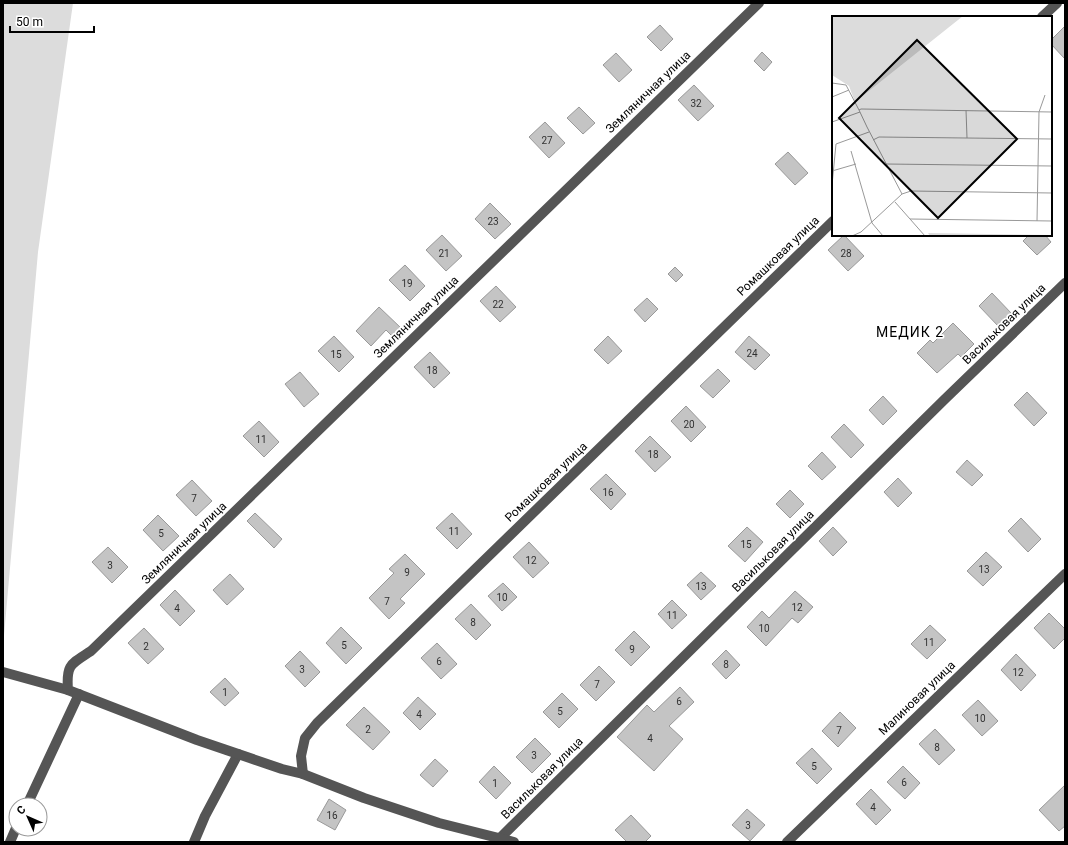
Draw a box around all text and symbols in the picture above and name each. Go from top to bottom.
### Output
scale bar [10,8,94,34]
text: 50 m [16,15,43,29]
inset map [832,16,1052,236]
street label: Земляничная улица [603,48,693,136]
house number: 32 [690,98,702,109]
house number: 27 [541,135,553,146]
street label: Ромашковая улица [734,213,822,299]
house number: 23 [487,216,499,227]
house number: 21 [438,248,450,259]
house number: 28 [840,248,852,259]
street label: Земляничная улица [371,273,461,361]
house number: 19 [401,278,413,289]
street label: Васильковая улица [960,281,1048,367]
house number: 22 [492,299,504,310]
district label: МЕДИК 2 [876,324,944,340]
house number: 24 [746,348,758,359]
house number: 15 [330,349,342,360]
house number: 18 [426,365,438,376]
house number: 20 [683,419,695,430]
house number: 11 [255,434,267,445]
street label: Ромашковая улица [502,439,590,525]
house number: 18 [647,449,659,460]
house number: 16 [602,487,614,498]
house number: 7 [191,493,197,504]
street label: Земляничная улица [139,499,229,587]
street label: Васильковая улица [729,507,817,595]
house number: 11 [448,526,460,537]
house number: 5 [158,528,164,539]
house number: 15 [740,539,752,550]
house number: 12 [525,555,537,566]
house number: 3 [107,560,113,571]
house number: 13 [978,564,990,575]
house number: 9 [404,567,410,578]
house number: 13 [695,581,707,592]
house number: 10 [496,592,508,603]
house number: 7 [384,596,390,607]
house number: 12 [791,602,803,613]
house number: 4 [174,603,180,614]
house number: 11 [666,610,678,621]
house number: 8 [470,617,476,628]
house number: 10 [758,623,770,634]
house number: 11 [923,637,935,648]
house number: 5 [341,640,347,651]
house number: 2 [143,641,149,652]
house number: 9 [629,644,635,655]
house number: 6 [436,656,442,667]
street label: Малиновая улица [876,658,958,738]
house number: 8 [723,659,729,670]
house number: 3 [299,664,305,675]
house number: 12 [1012,667,1024,678]
house number: 7 [594,679,600,690]
house number: 1 [222,687,228,698]
house number: 6 [676,696,682,707]
house number: 5 [557,706,563,717]
house number: 4 [416,709,422,720]
house number: 10 [974,713,986,724]
house number: 2 [365,724,371,735]
house number: 7 [836,725,842,736]
house number: 4 [647,733,653,744]
street label: Васильковая улица [498,734,586,822]
house number: 8 [934,742,940,753]
house number: 3 [531,750,537,761]
house number: 5 [811,761,817,772]
house number: 6 [901,777,907,788]
house number: 1 [492,778,498,789]
north arrow [8,797,48,837]
house number: 4 [870,802,876,813]
text: С [14,803,28,817]
house number: 16 [326,810,338,821]
house number: 3 [745,820,751,831]

